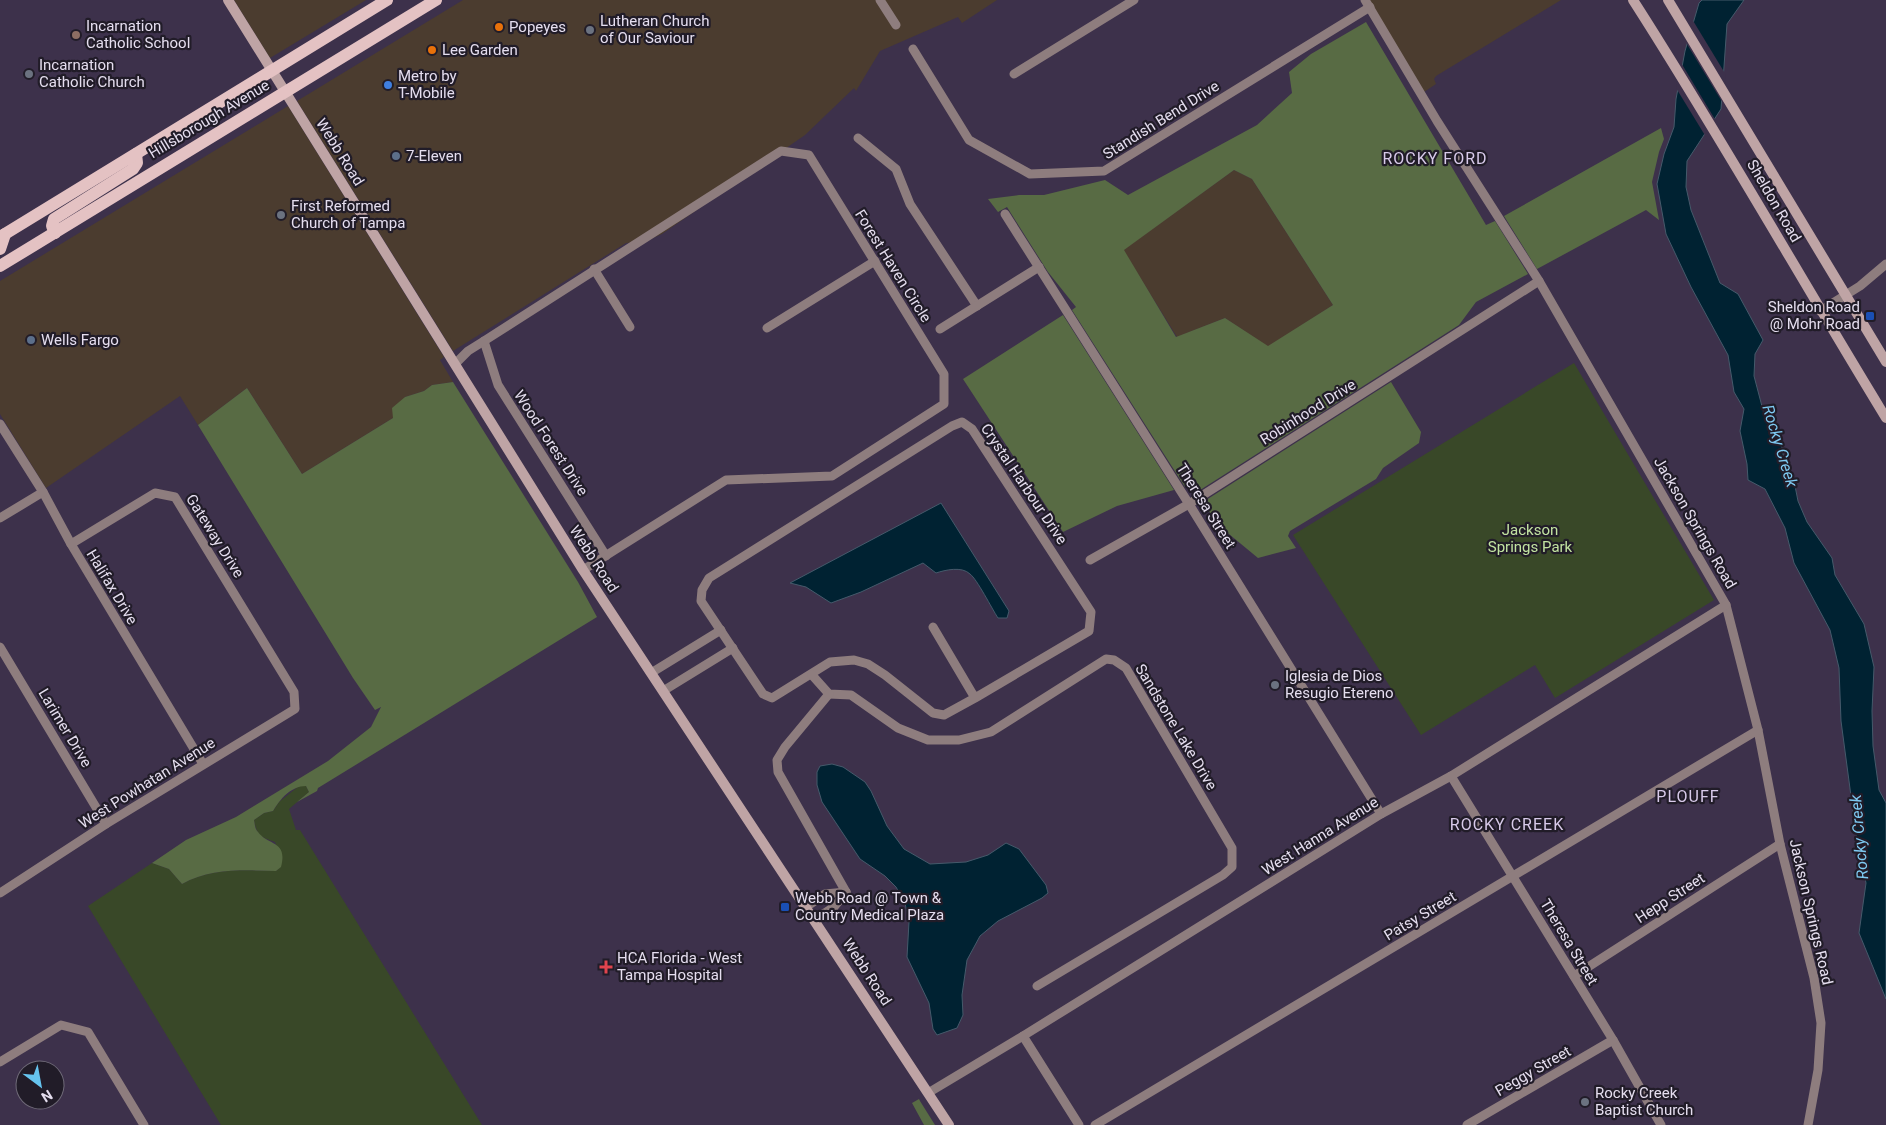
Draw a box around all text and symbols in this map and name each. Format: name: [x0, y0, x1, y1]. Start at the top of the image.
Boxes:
place label: Lutheran Church of Our Saviour: [600, 12, 709, 47]
place label: Incarnation Catholic School: [86, 17, 190, 52]
place label: Popeyes: [509, 18, 566, 36]
marker: Popeyes: [493, 21, 505, 33]
marker: Lutheran Church of Our Saviour: [584, 24, 596, 36]
marker: Incarnation Catholic School: [70, 29, 82, 41]
place label: Lee Garden: [442, 41, 518, 59]
marker: Lee Garden: [426, 44, 438, 56]
place label: Incarnation Catholic Church: [39, 56, 145, 91]
place label: Metro by T-Mobile: [398, 67, 457, 102]
marker: Incarnation Catholic Church: [23, 68, 35, 80]
street label: Hillsborough Avenue: [145, 76, 273, 162]
street label: Standish Bend Drive: [1100, 77, 1222, 163]
marker: Metro by T-Mobile: [382, 79, 394, 91]
street label: Webb Road: [312, 115, 368, 189]
place label: 7-Eleven: [406, 147, 462, 165]
district label: ROCKY FORD: [1382, 149, 1488, 168]
marker: 7-Eleven: [390, 150, 402, 162]
street label: Sheldon Road: [1743, 157, 1805, 245]
place label: First Reformed Church of Tampa: [291, 197, 405, 232]
street label: Forest Haven Circle: [851, 206, 935, 326]
marker: First Reformed Church of Tampa: [275, 209, 287, 221]
place label: Sheldon Road @ Mohr Road: [1768, 298, 1860, 333]
marker: Sheldon Road @ Mohr Road: [1864, 310, 1876, 322]
place label: Wells Fargo: [41, 331, 119, 349]
marker: Wells Fargo: [25, 334, 37, 346]
street label: Robinhood Drive: [1257, 375, 1359, 449]
street label: Wood Forest Drive: [510, 387, 592, 499]
water label: Rocky Creek: [1758, 402, 1802, 491]
street label: Crystal Harbour Drive: [977, 420, 1071, 548]
street label: Jackson Springs Road: [1650, 454, 1740, 592]
street label: Theresa Street: [1173, 460, 1239, 552]
street label: Gateway Drive: [182, 491, 248, 581]
park label: Jackson Springs Park: [1488, 521, 1573, 556]
street label: Webb Road: [566, 522, 622, 596]
street label: Halifax Drive: [83, 546, 141, 628]
street label: Sandstone Lake Drive: [1131, 661, 1221, 793]
place label: Iglesia de Dios Resugio Etereno: [1285, 667, 1394, 702]
marker: Iglesia de Dios Resugio Etereno: [1269, 679, 1281, 691]
street label: Larimer Drive: [34, 685, 96, 771]
street label: West Powhatan Avenue: [76, 734, 218, 832]
district label: PLOUFF: [1656, 787, 1720, 806]
street label: West Hanna Avenue: [1259, 793, 1382, 879]
water label: Rocky Creek: [1846, 793, 1872, 880]
district label: ROCKY CREEK: [1450, 815, 1564, 834]
street label: Jackson Springs Road: [1785, 837, 1837, 987]
street label: Hepp Street: [1632, 869, 1708, 927]
street label: Patsy Street: [1381, 887, 1459, 944]
place label: Webb Road @ Town & Country Medical Plaza: [795, 889, 944, 924]
street label: Theresa Street: [1536, 896, 1602, 988]
marker: Webb Road @ Town & Country Medical Plaza: [779, 901, 791, 913]
street label: Webb Road: [839, 935, 895, 1009]
place label: HCA Florida - West Tampa Hospital: [617, 949, 742, 984]
marker: HCA Florida - West Tampa Hospital: [599, 960, 613, 974]
street label: Peggy Street: [1492, 1042, 1574, 1100]
north arrow: [15, 1060, 65, 1110]
place label: Rocky Creek Baptist Church: [1595, 1084, 1693, 1119]
text: N: [38, 1087, 55, 1105]
marker: Rocky Creek Baptist Church: [1579, 1096, 1591, 1108]

